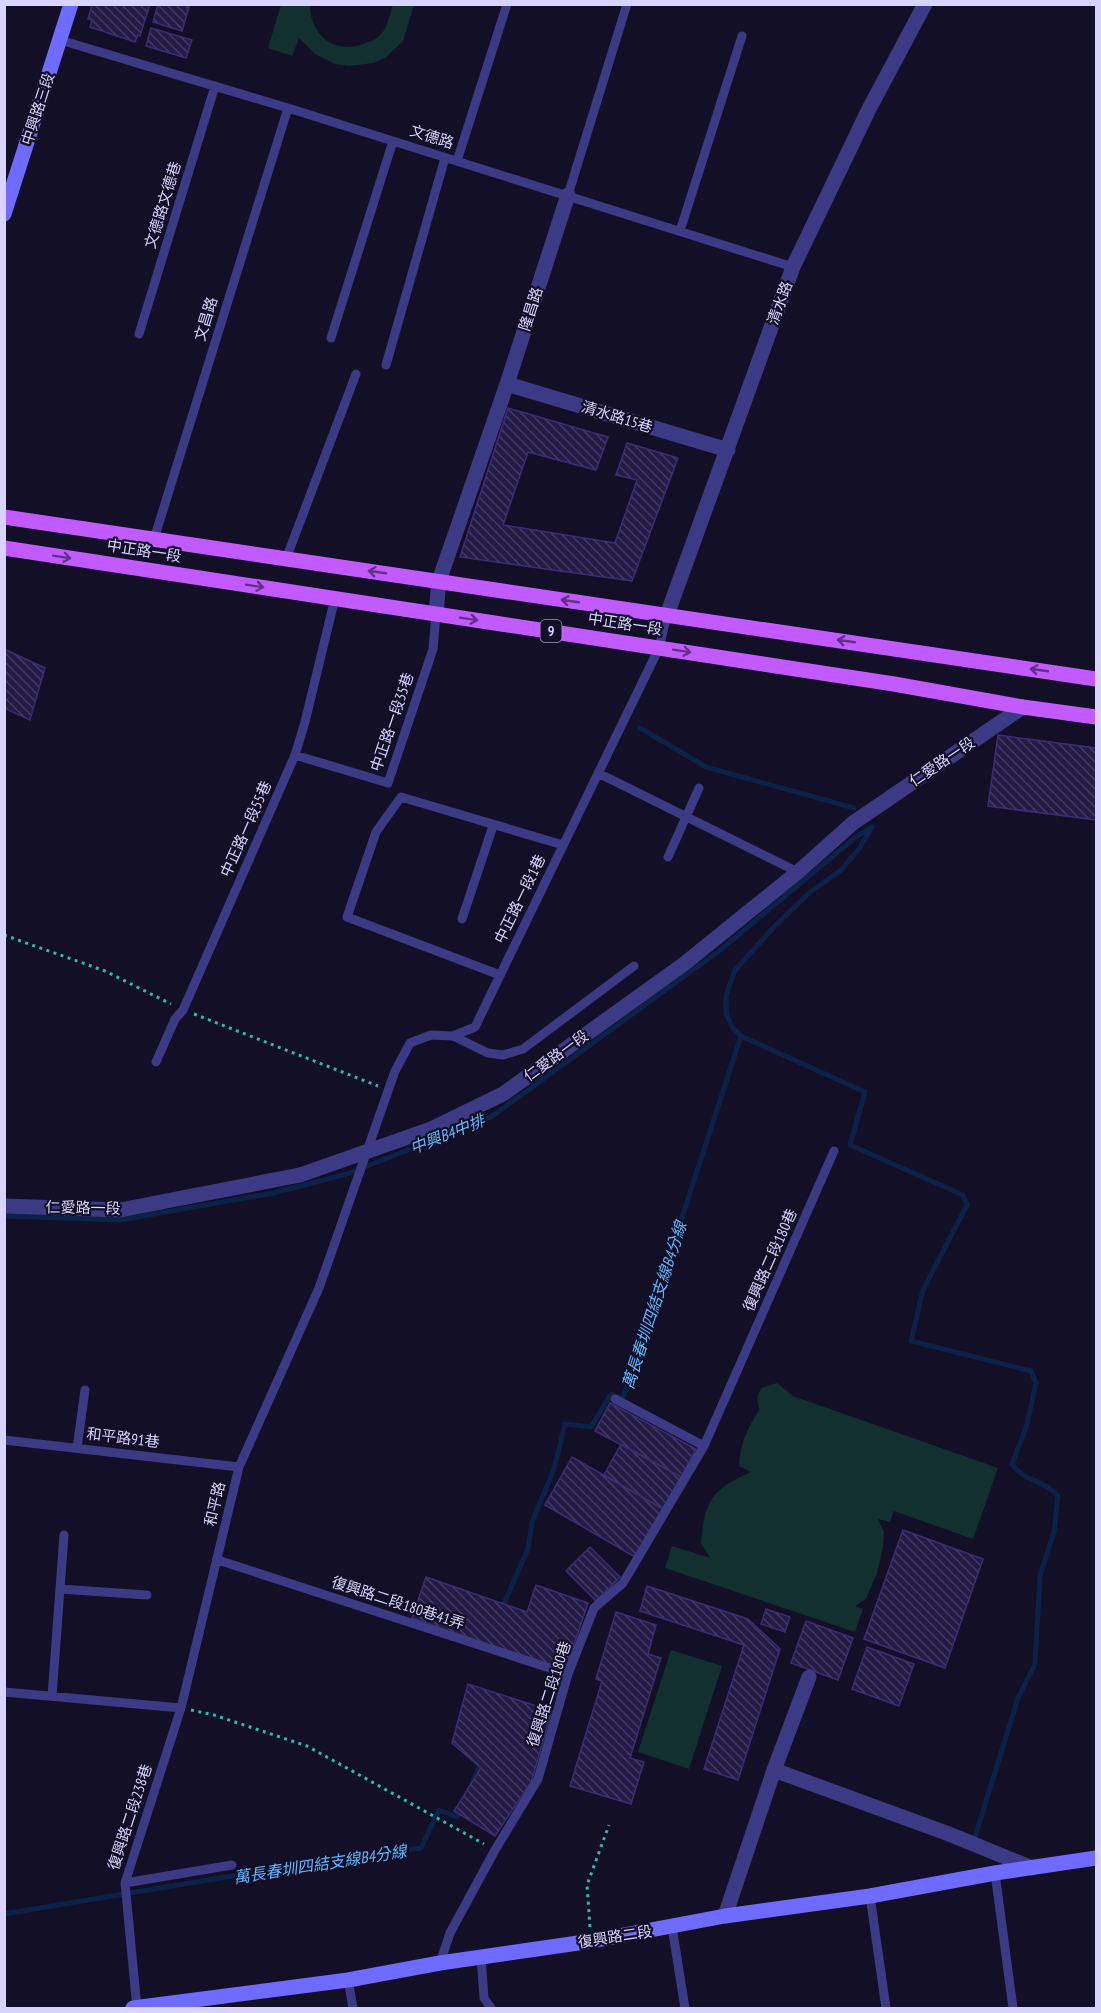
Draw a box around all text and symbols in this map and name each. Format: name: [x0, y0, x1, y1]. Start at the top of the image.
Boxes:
street label: 中興路三段: [17, 70, 58, 147]
street label: 文德路: [408, 121, 456, 153]
street label: 文德路文德巷: [140, 159, 185, 251]
street label: 清水路: [763, 278, 796, 327]
street label: 隆昌路: [515, 285, 547, 333]
street label: 文昌路: [190, 295, 221, 343]
street label: 清水路15巷: [579, 397, 655, 436]
street label: 中正路一段: [106, 535, 183, 566]
one-way arrow: [52, 551, 72, 562]
one-way arrow: [367, 566, 387, 577]
one-way arrow: [245, 581, 264, 592]
one-way arrow: [560, 595, 580, 606]
street label: 中正路一段: [587, 608, 664, 639]
one-way arrow: [458, 613, 478, 624]
road number: 9: [540, 620, 562, 642]
one-way arrow: [836, 636, 856, 647]
one-way arrow: [672, 646, 692, 657]
one-way arrow: [1029, 664, 1049, 675]
street label: 中正路一段35巷: [366, 670, 417, 774]
street label: 仁愛路一段: [905, 733, 978, 790]
street label: 中正路一段55巷: [216, 778, 275, 880]
street label: 中正路一段1巷: [490, 851, 549, 946]
street label: 仁愛路一段: [520, 1026, 592, 1085]
water label: 中興B4中排: [407, 1109, 489, 1158]
street label: 仁愛路一段: [45, 1197, 121, 1218]
street label: 復興路二段180巷: [738, 1206, 801, 1314]
water label: 萬長春圳四結支線B4分線: [617, 1217, 691, 1391]
street label: 和平路91巷: [85, 1424, 161, 1451]
street label: 和平路: [200, 1480, 229, 1528]
street label: 復興路二段180巷41弄: [329, 1572, 467, 1633]
street label: 復興路二段180巷: [522, 1638, 575, 1749]
street label: 復興路二段238巷: [103, 1761, 156, 1872]
water label: 萬長春圳四結支線B4分線: [232, 1840, 410, 1888]
street label: 復興路二段: [576, 1921, 653, 1952]

